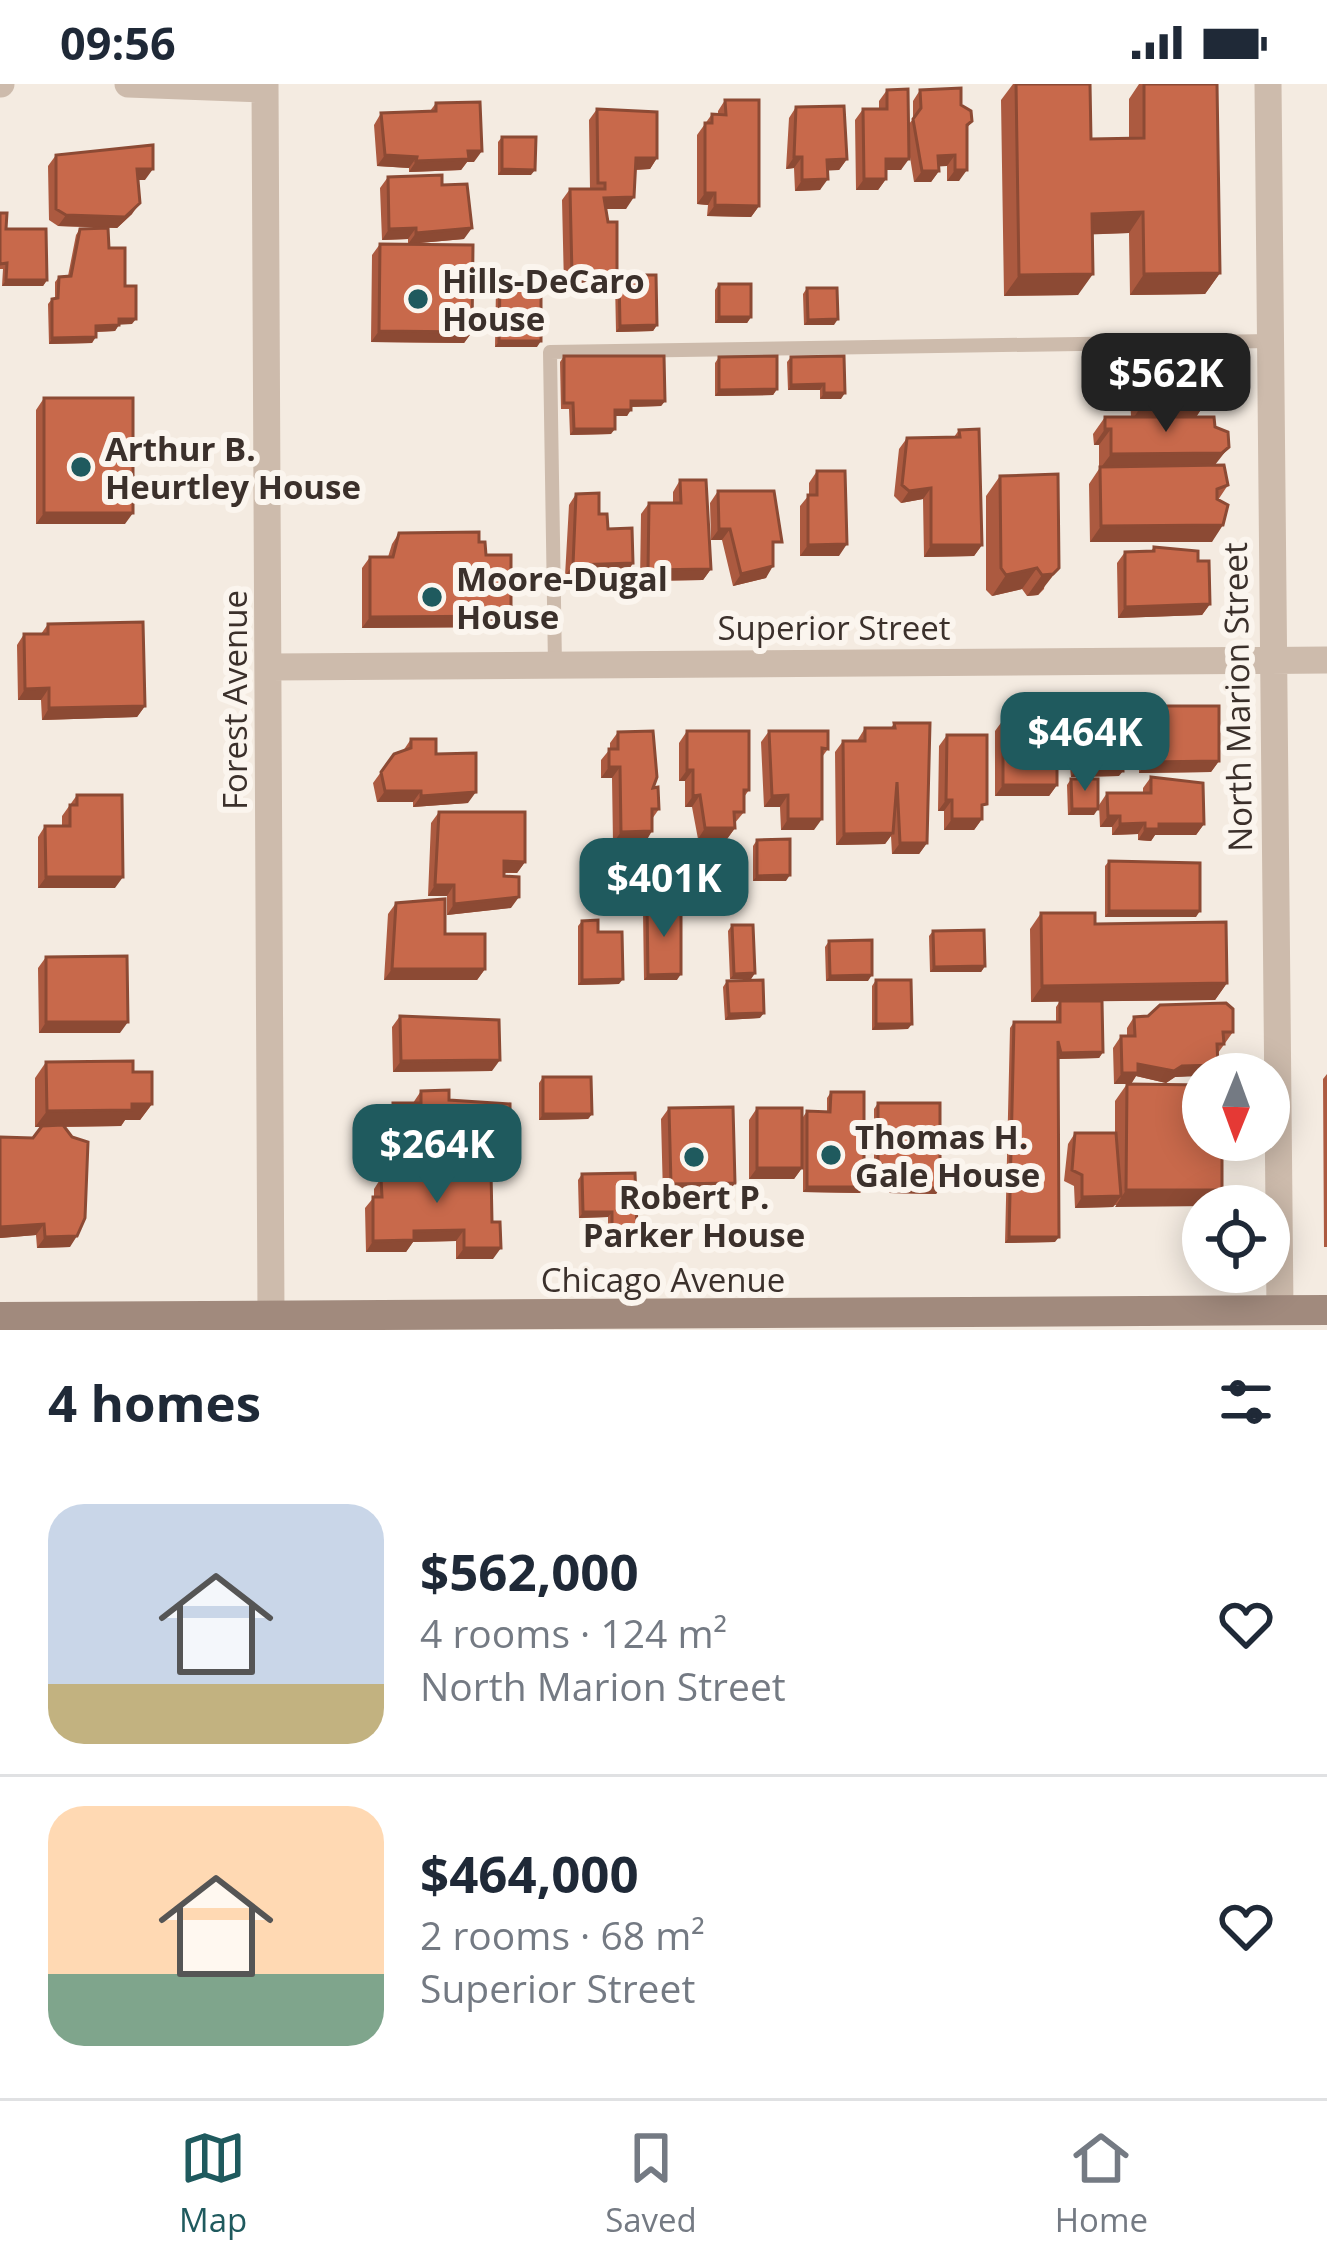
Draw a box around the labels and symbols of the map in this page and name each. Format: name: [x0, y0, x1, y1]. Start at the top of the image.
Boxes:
place label: Hills-DeCaro House: [442, 258, 645, 341]
marker: Hills-DeCaro House: [405, 286, 431, 312]
pin: $562K: [1082, 333, 1250, 435]
place label: Arthur B. Heurtley House: [105, 426, 361, 509]
marker: Arthur B. Heurtley House: [68, 454, 94, 480]
street label: North Marion Street: [1212, 542, 1262, 852]
place label: Moore-Dugal House: [456, 556, 668, 639]
marker: Moore-Dugal House: [419, 584, 445, 610]
street label: Forest Avenue: [212, 590, 257, 810]
street label: Superior Street: [718, 605, 950, 650]
pin: $464K: [1001, 692, 1169, 794]
pin: $401K: [580, 838, 748, 940]
north arrow: [1182, 1053, 1290, 1161]
pin: $264K: [353, 1104, 521, 1206]
place label: Thomas H. Gale House: [855, 1114, 1040, 1197]
marker: Thomas H. Gale House: [818, 1142, 844, 1168]
marker: Robert P. Parker House: [681, 1144, 707, 1170]
place label: Robert P. Parker House: [583, 1174, 805, 1257]
street label: Chicago Avenue: [541, 1257, 785, 1302]

